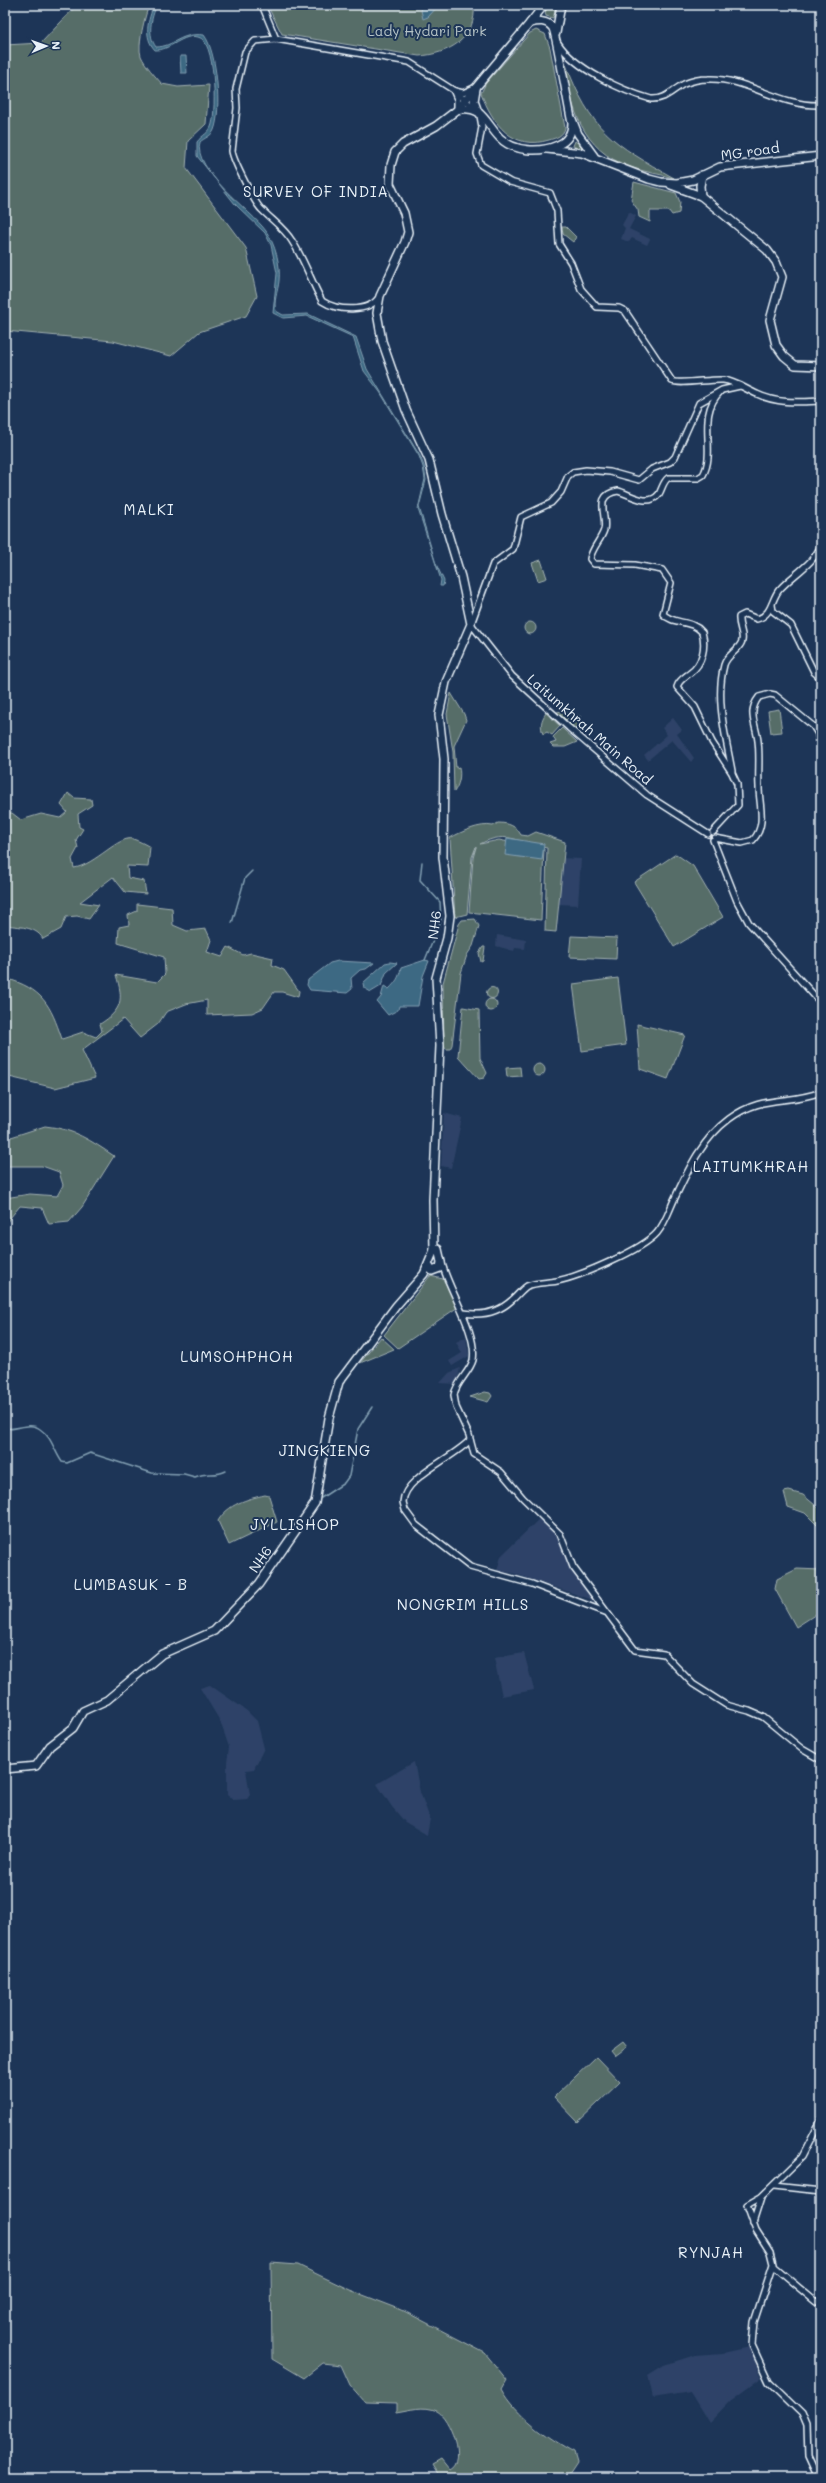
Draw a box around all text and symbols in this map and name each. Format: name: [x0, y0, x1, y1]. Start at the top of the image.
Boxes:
park label: Lady Hydari Park: [367, 21, 487, 40]
north arrow: [26, 26, 66, 66]
text: N: [49, 41, 64, 50]
street label: MG road: [719, 137, 781, 165]
district label: SURVEY OF INDIA: [243, 181, 389, 201]
district label: MALKI: [124, 499, 174, 519]
street label: Laitumkhrah Main Road: [523, 669, 657, 789]
street label: NH6: [423, 910, 445, 940]
district label: LAITUMKHRAH: [693, 1156, 809, 1176]
district label: LUMSOHPHOH: [180, 1346, 294, 1366]
district label: JINGKIENG: [279, 1440, 371, 1460]
district label: JYLLISHOP: [250, 1514, 340, 1534]
street label: NH6: [244, 1542, 276, 1576]
district label: LUMBASUK - B: [74, 1574, 188, 1594]
district label: NONGRIM HILLS: [397, 1594, 529, 1614]
district label: RYNJAH: [678, 2242, 744, 2262]

